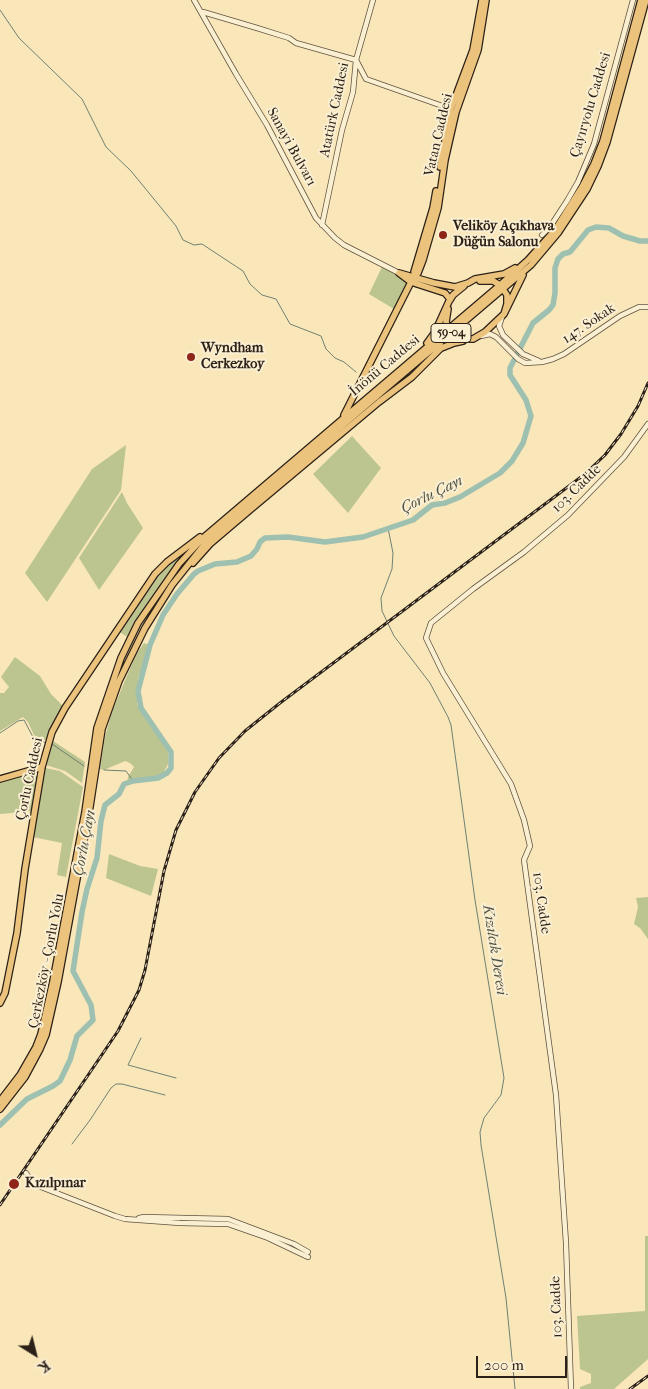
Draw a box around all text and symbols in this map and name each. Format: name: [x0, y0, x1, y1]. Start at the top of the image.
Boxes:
street label: Çayıryolu Caddesi: [567, 50, 615, 160]
street label: Atatürk Caddesi: [317, 61, 353, 159]
street label: Vatan Caddesi: [421, 92, 457, 178]
street label: Sanayi Bulvarı: [263, 105, 319, 189]
place label: Veliköy Açıkhava Düğün Salonu: [453, 219, 554, 252]
marker: Veliköy Açıkhava Düğün Salonu: [437, 229, 449, 241]
street label: 147. Sokak: [559, 300, 619, 348]
road number: 59-04: [431, 323, 471, 342]
street label: İnönü Caddesi: [346, 332, 424, 400]
place label: Wyndham Cerkezkoy: [201, 341, 264, 374]
marker: Wyndham Cerkezkoy: [185, 351, 197, 363]
street label: 103. Cadde: [549, 461, 605, 517]
water label: Çorlu Çayı: [398, 472, 466, 518]
street label: Çorlu Caddesi: [13, 736, 47, 822]
water label: Çorlu Çayı: [70, 809, 100, 877]
street label: 103. Cadde: [528, 871, 554, 935]
street label: Çerkezköy - Çorlu Yolu: [26, 892, 68, 1030]
water label: Kızılcık Deresi: [478, 904, 510, 996]
place label: Kızılpınar: [25, 1176, 86, 1192]
marker: Kızılpınar: [7, 1177, 21, 1191]
street label: 103. Cadde: [548, 1276, 566, 1338]
north arrow: [10, 1329, 60, 1379]
scale bar: [478, 1346, 569, 1378]
text: 200 m: [484, 1356, 524, 1374]
text: K: [35, 1357, 53, 1376]

